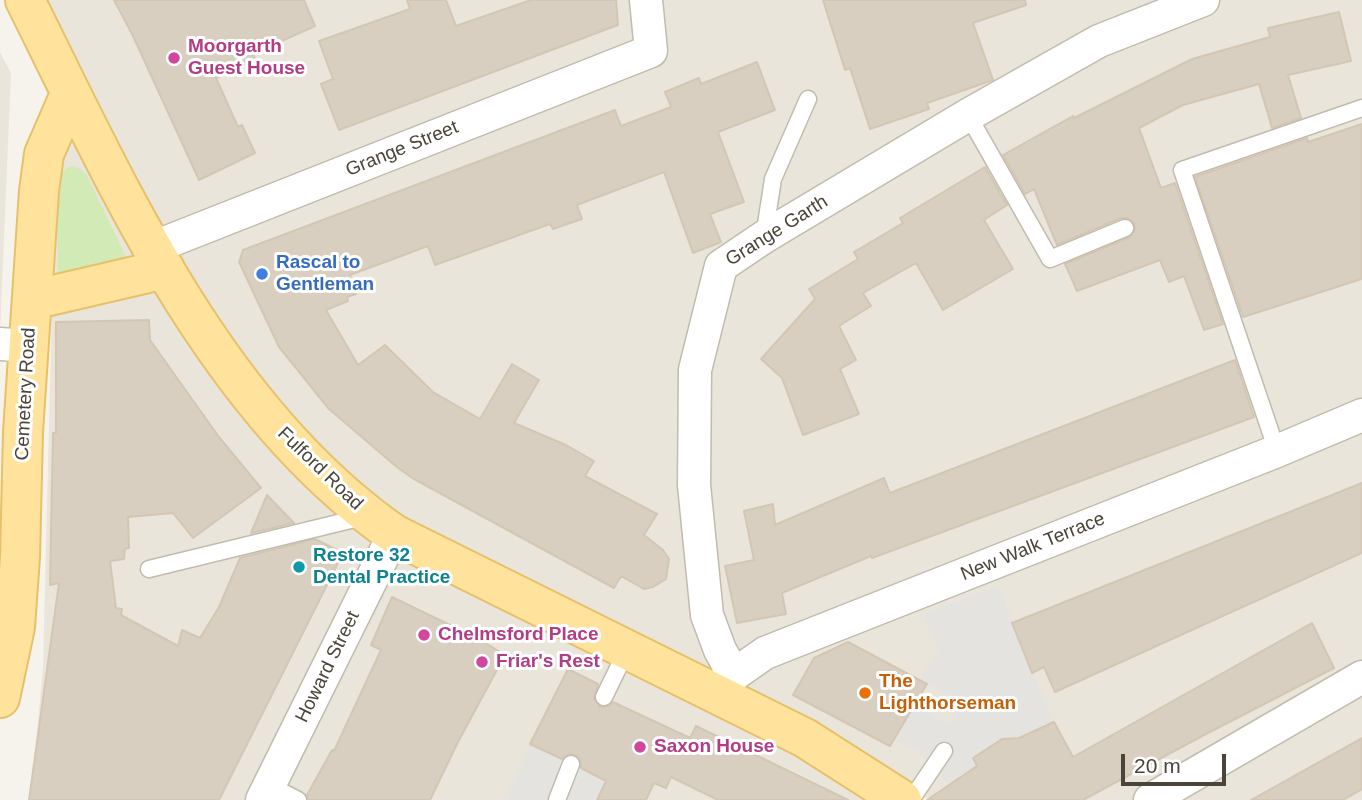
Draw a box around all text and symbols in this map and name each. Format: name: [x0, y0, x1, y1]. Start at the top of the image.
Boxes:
place label: Moorgarth Guest House: [188, 36, 305, 80]
marker: Moorgarth Guest House: [166, 50, 182, 66]
street label: Grange Street: [342, 116, 462, 182]
street label: Grange Garth: [722, 191, 832, 271]
place label: Rascal to Gentleman: [276, 252, 374, 296]
marker: Rascal to Gentleman: [254, 266, 270, 282]
street label: Cemetery Road: [11, 327, 41, 461]
street label: Fulford Road: [273, 423, 367, 515]
street label: New Walk Terrace: [958, 508, 1108, 586]
place label: Restore 32 Dental Practice: [313, 545, 450, 589]
marker: Restore 32 Dental Practice: [291, 559, 307, 575]
street label: Howard Street: [291, 607, 365, 727]
place label: Chelmsford Place: [438, 624, 598, 646]
marker: Chelmsford Place: [416, 627, 432, 643]
place label: Friar's Rest: [496, 651, 600, 673]
marker: Friar's Rest: [474, 654, 490, 670]
place label: The Lighthorseman: [879, 671, 1016, 715]
marker: The Lighthorseman: [857, 685, 873, 701]
place label: Saxon House: [654, 736, 774, 758]
marker: Saxon House: [632, 739, 648, 755]
scale bar: [1124, 740, 1229, 784]
text: 20 m: [1134, 754, 1181, 777]

